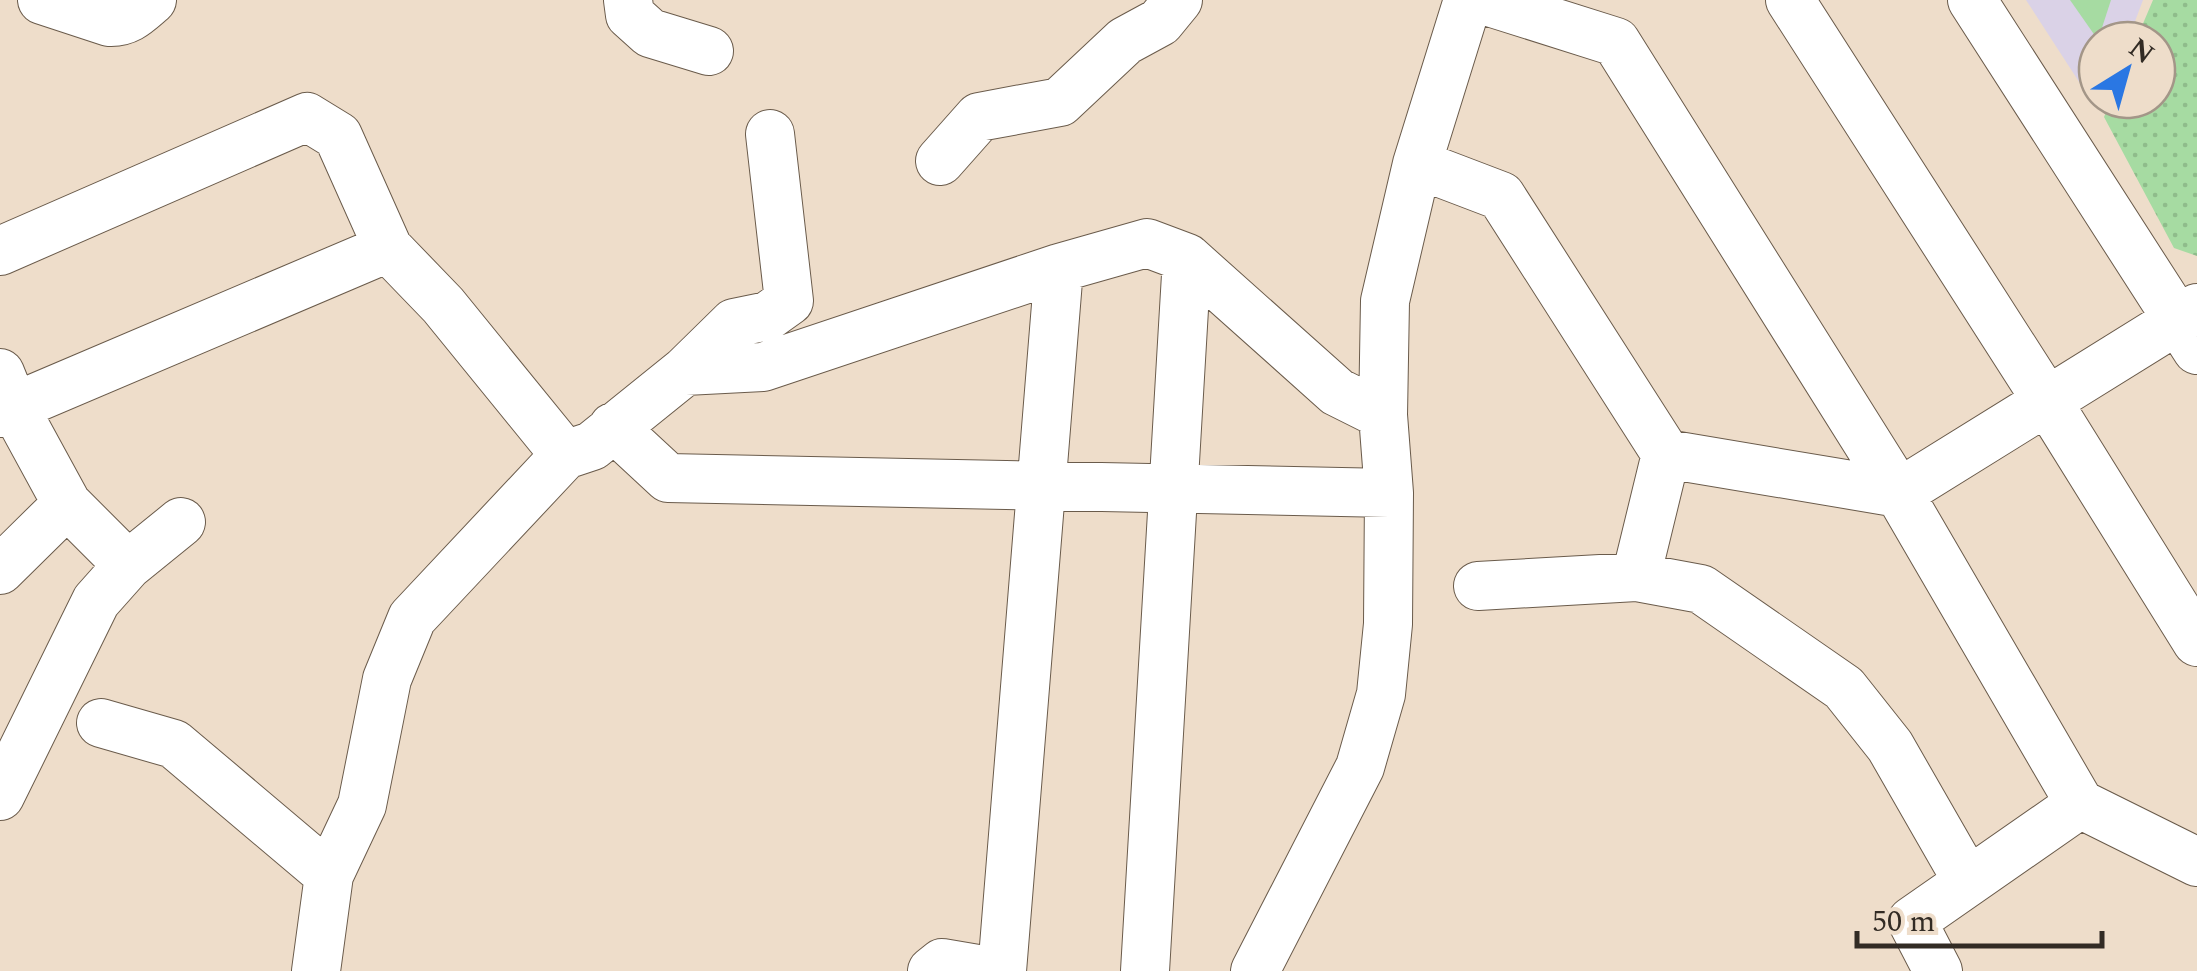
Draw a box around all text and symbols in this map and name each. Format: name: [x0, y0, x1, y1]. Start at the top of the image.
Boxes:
north arrow: [2077, 20, 2177, 120]
text: N: [2119, 27, 2163, 75]
scale bar: [1857, 886, 2102, 948]
text: 50 m: [1872, 899, 1935, 945]

